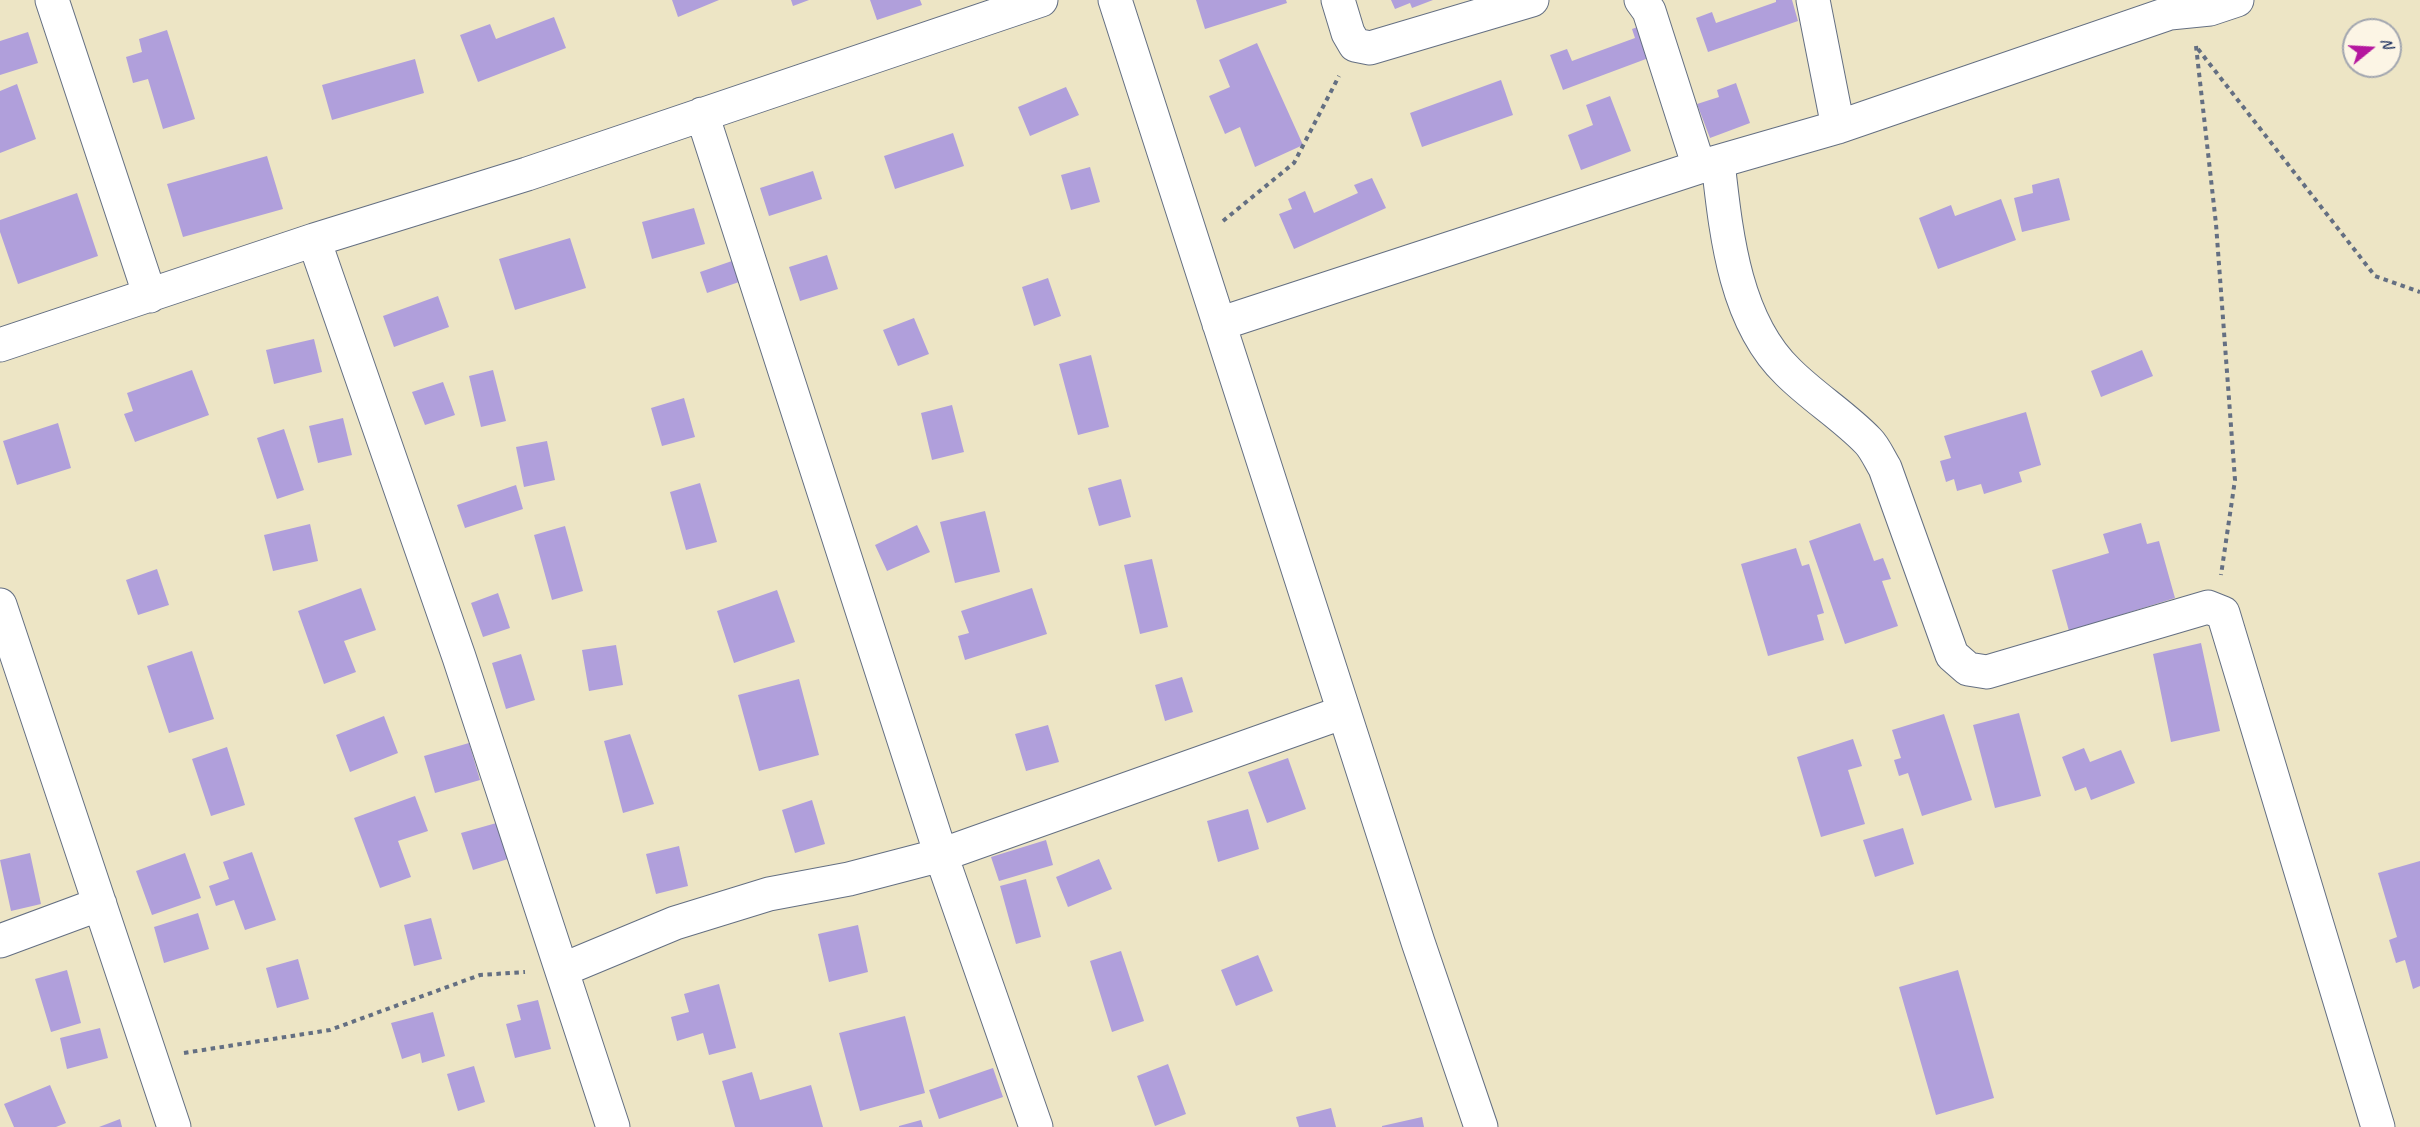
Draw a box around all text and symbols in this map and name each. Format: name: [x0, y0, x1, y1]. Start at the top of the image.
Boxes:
north arrow: [2342, 18, 2402, 78]
text: N: [2376, 35, 2398, 51]

